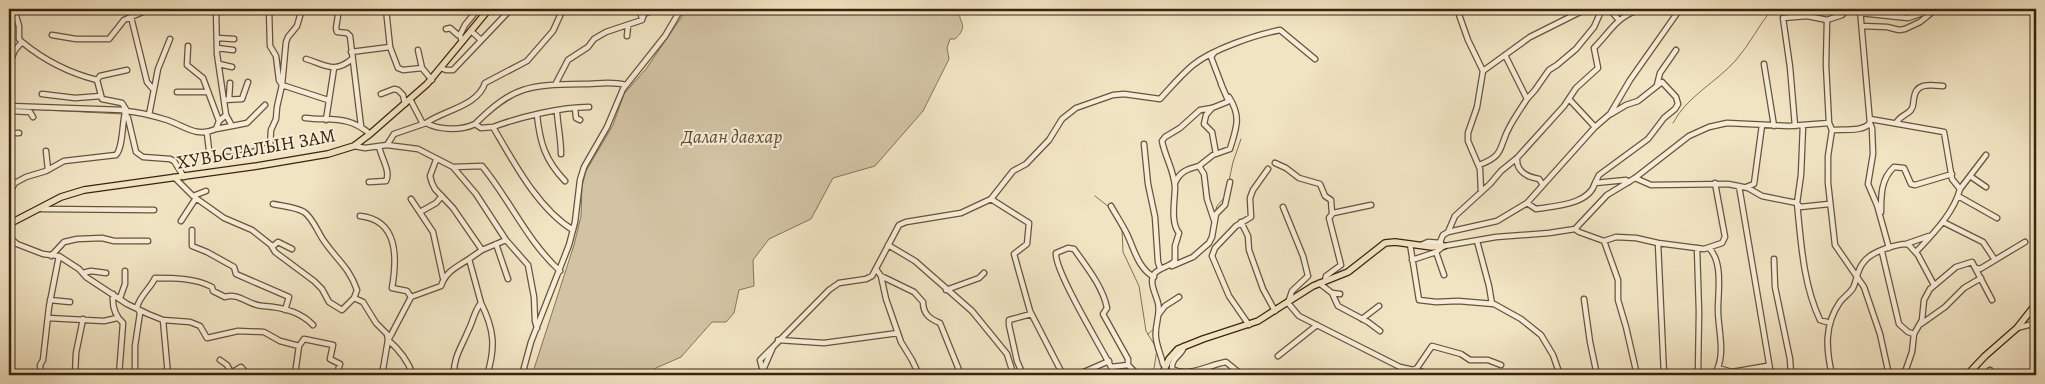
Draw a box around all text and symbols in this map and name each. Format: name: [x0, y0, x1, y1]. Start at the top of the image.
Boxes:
street label: ХУВЬСГАЛЫН ЗАМ: [175, 122, 338, 176]
park label: Далан давхар: [680, 124, 782, 150]

